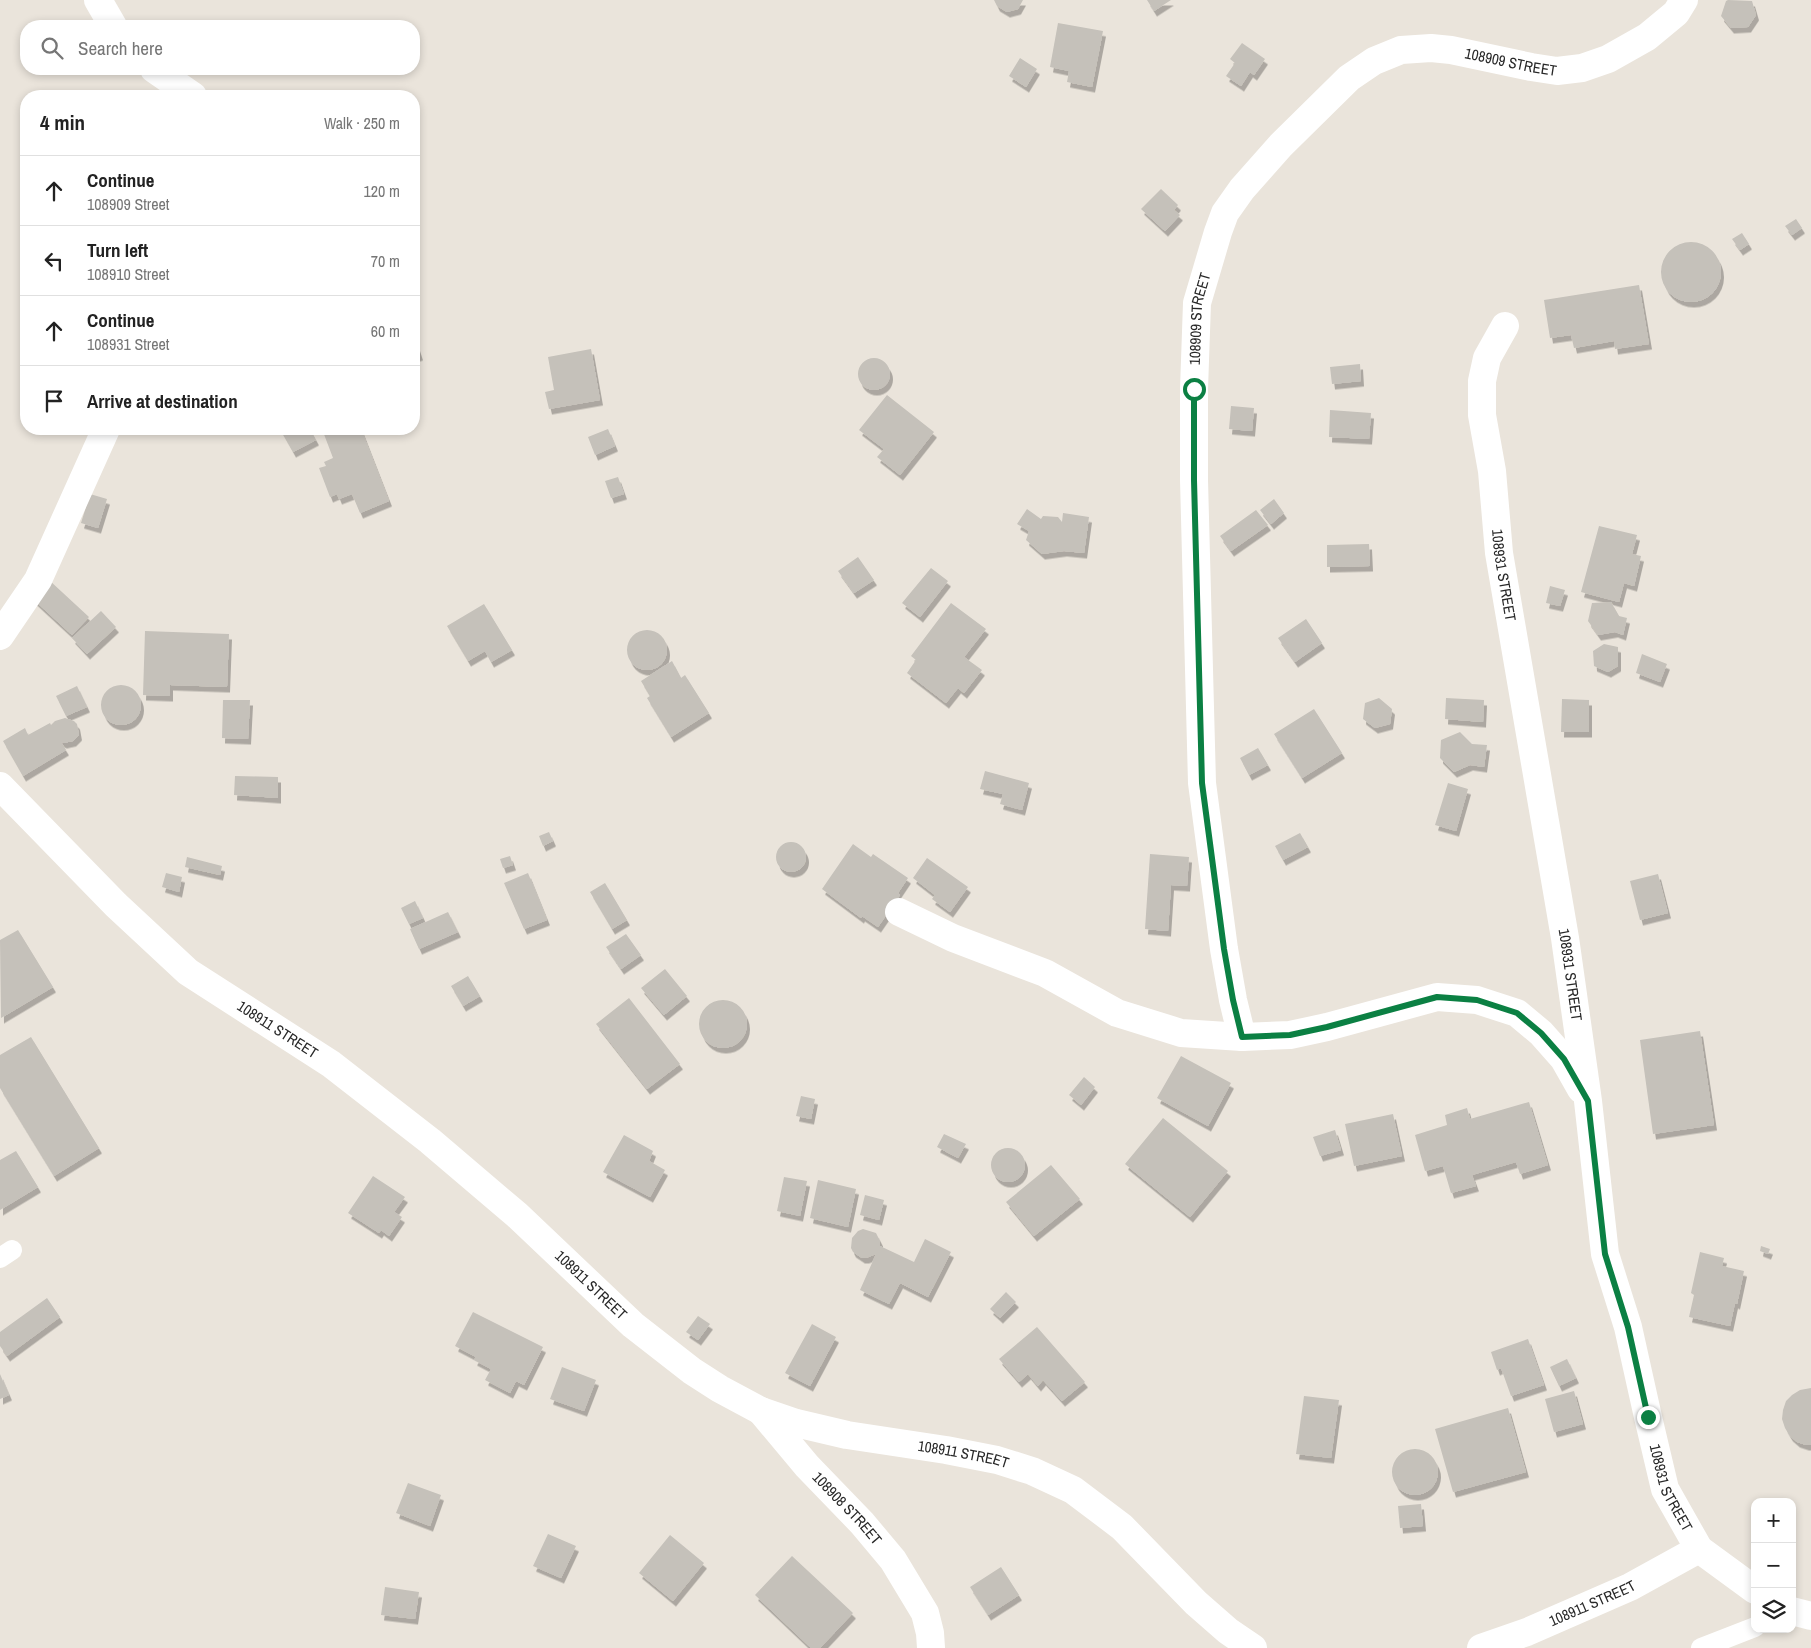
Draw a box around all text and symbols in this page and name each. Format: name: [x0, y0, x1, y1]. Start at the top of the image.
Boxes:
search box: [20, 20, 420, 75]
icon: search: [38, 34, 66, 62]
text: Search here: [78, 35, 163, 61]
street label: 108909 STREET: [1463, 42, 1559, 81]
text: 4 min: [40, 108, 85, 137]
text: Walk · 250 m: [324, 112, 400, 134]
text: Continue: [87, 167, 155, 193]
icon: ahead: [40, 177, 68, 205]
text: 120 m: [364, 180, 400, 202]
text: 108909 Street: [87, 193, 169, 215]
text: Turn left: [87, 237, 148, 263]
icon: left: [40, 247, 68, 275]
text: 70 m: [371, 250, 400, 272]
text: 108910 Street: [87, 263, 169, 285]
street label: 108909 STREET: [1184, 270, 1216, 365]
text: Continue: [87, 307, 155, 333]
icon: ahead: [40, 317, 68, 345]
text: 60 m: [371, 320, 400, 342]
text: 108931 Street: [87, 333, 169, 355]
route start: [1183, 378, 1206, 401]
icon: arrive: [40, 387, 68, 415]
text: Arrive at destination: [87, 388, 238, 414]
street label: 108931 STREET: [1487, 528, 1522, 623]
street label: 108931 STREET: [1554, 927, 1588, 1023]
street label: 108911 STREET: [233, 995, 323, 1063]
street label: 108911 STREET: [551, 1245, 632, 1324]
route end: [1637, 1406, 1660, 1429]
street label: 108911 STREET: [917, 1435, 1012, 1473]
street label: 108931 STREET: [1645, 1442, 1698, 1535]
street label: 108908 STREET: [808, 1467, 887, 1549]
map controls: [1751, 1498, 1796, 1633]
button: +: [1751, 1498, 1796, 1543]
button: −: [1751, 1543, 1796, 1588]
street label: 108911 STREET: [1546, 1575, 1640, 1631]
button: layers: [1751, 1588, 1796, 1633]

